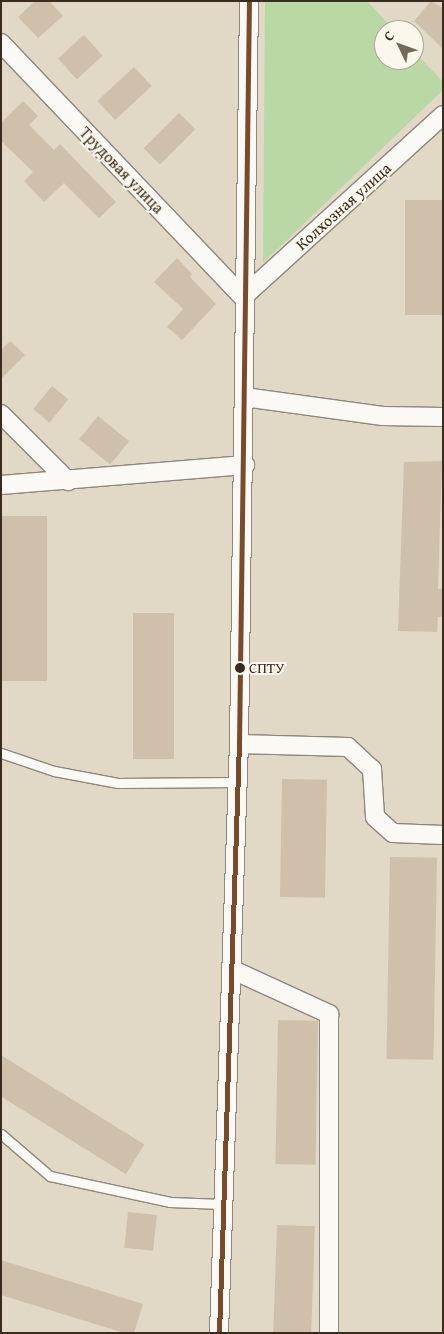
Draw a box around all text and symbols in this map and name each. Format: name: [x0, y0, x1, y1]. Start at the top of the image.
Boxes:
north arrow: [374, 20, 424, 70]
text: С: [379, 26, 399, 45]
street label: Трудовая улица: [76, 123, 168, 217]
street label: Колхозная улица: [291, 158, 395, 254]
place label: СПТУ: [249, 659, 284, 677]
marker: СПТУ: [235, 663, 245, 673]

